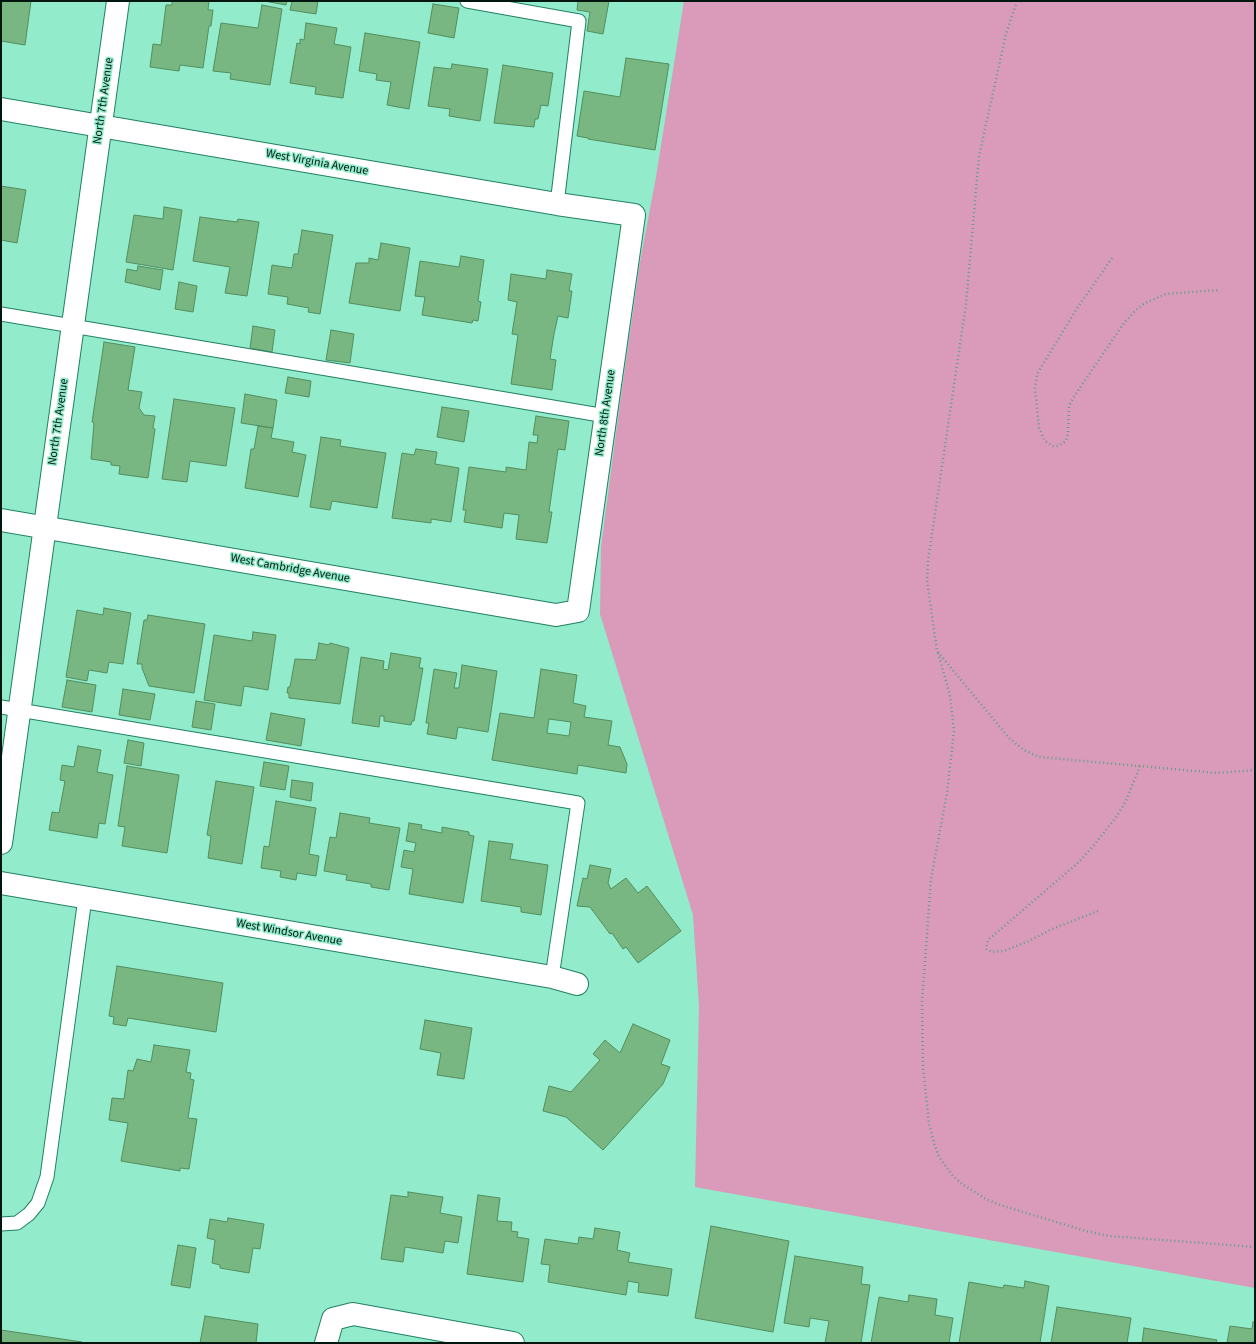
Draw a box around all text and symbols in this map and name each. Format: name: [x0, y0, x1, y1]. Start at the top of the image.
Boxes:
street label: North 7th Avenue: [91, 57, 117, 145]
street label: West Virginia Avenue: [265, 147, 369, 179]
street label: North 8th Avenue: [593, 369, 619, 457]
street label: North 7th Avenue: [46, 378, 72, 466]
street label: West Cambridge Avenue: [229, 551, 351, 587]
street label: West Windsor Avenue: [235, 917, 343, 949]

